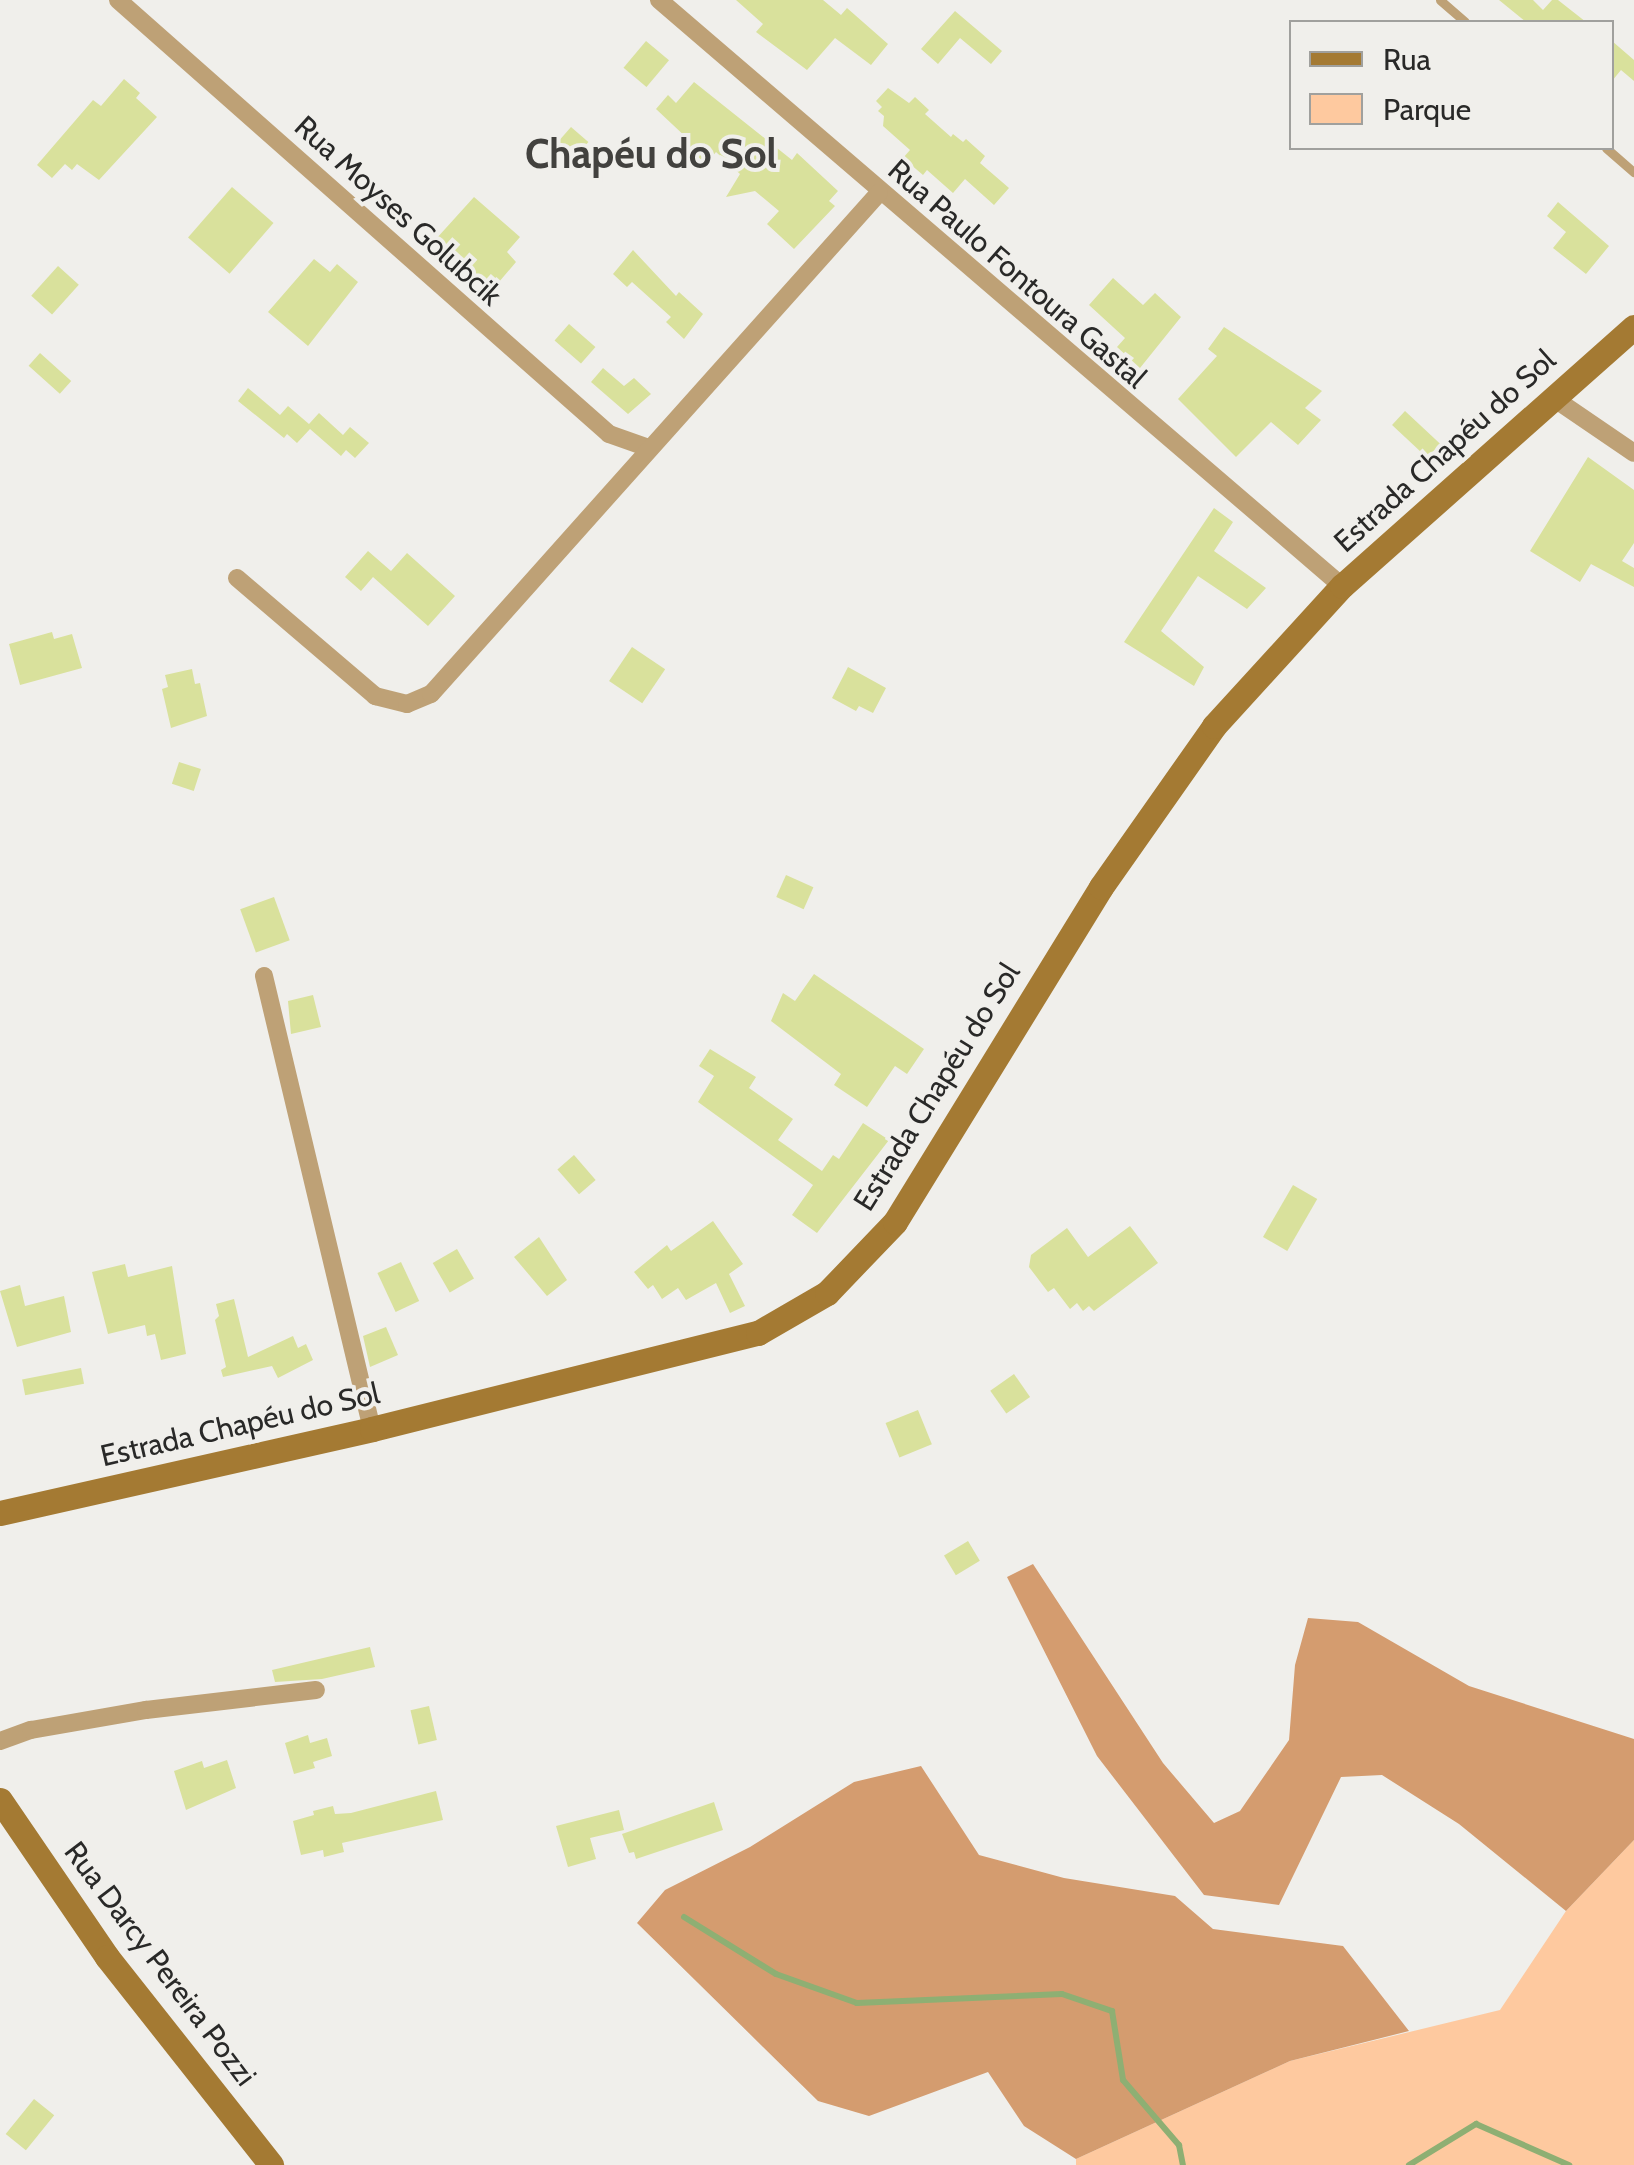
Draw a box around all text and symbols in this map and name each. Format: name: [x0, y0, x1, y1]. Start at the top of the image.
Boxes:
legend: [1289, 20, 1614, 150]
text: Rua: [1383, 41, 1431, 78]
text: Parque: [1383, 91, 1471, 128]
street label: Rua Moyses Golubcik: [287, 109, 509, 313]
district label: Chapéu do Sol: [525, 130, 777, 178]
street label: Rua Paulo Fontoura Gastal: [881, 152, 1153, 396]
street label: Estrada Chapéu do Sol: [1327, 342, 1563, 560]
street label: Estrada Chapéu do Sol: [846, 957, 1028, 1217]
street label: Estrada Chapéu do Sol: [97, 1375, 383, 1475]
street label: Rua Darcy Pereira Pozzi: [57, 1835, 263, 2093]

